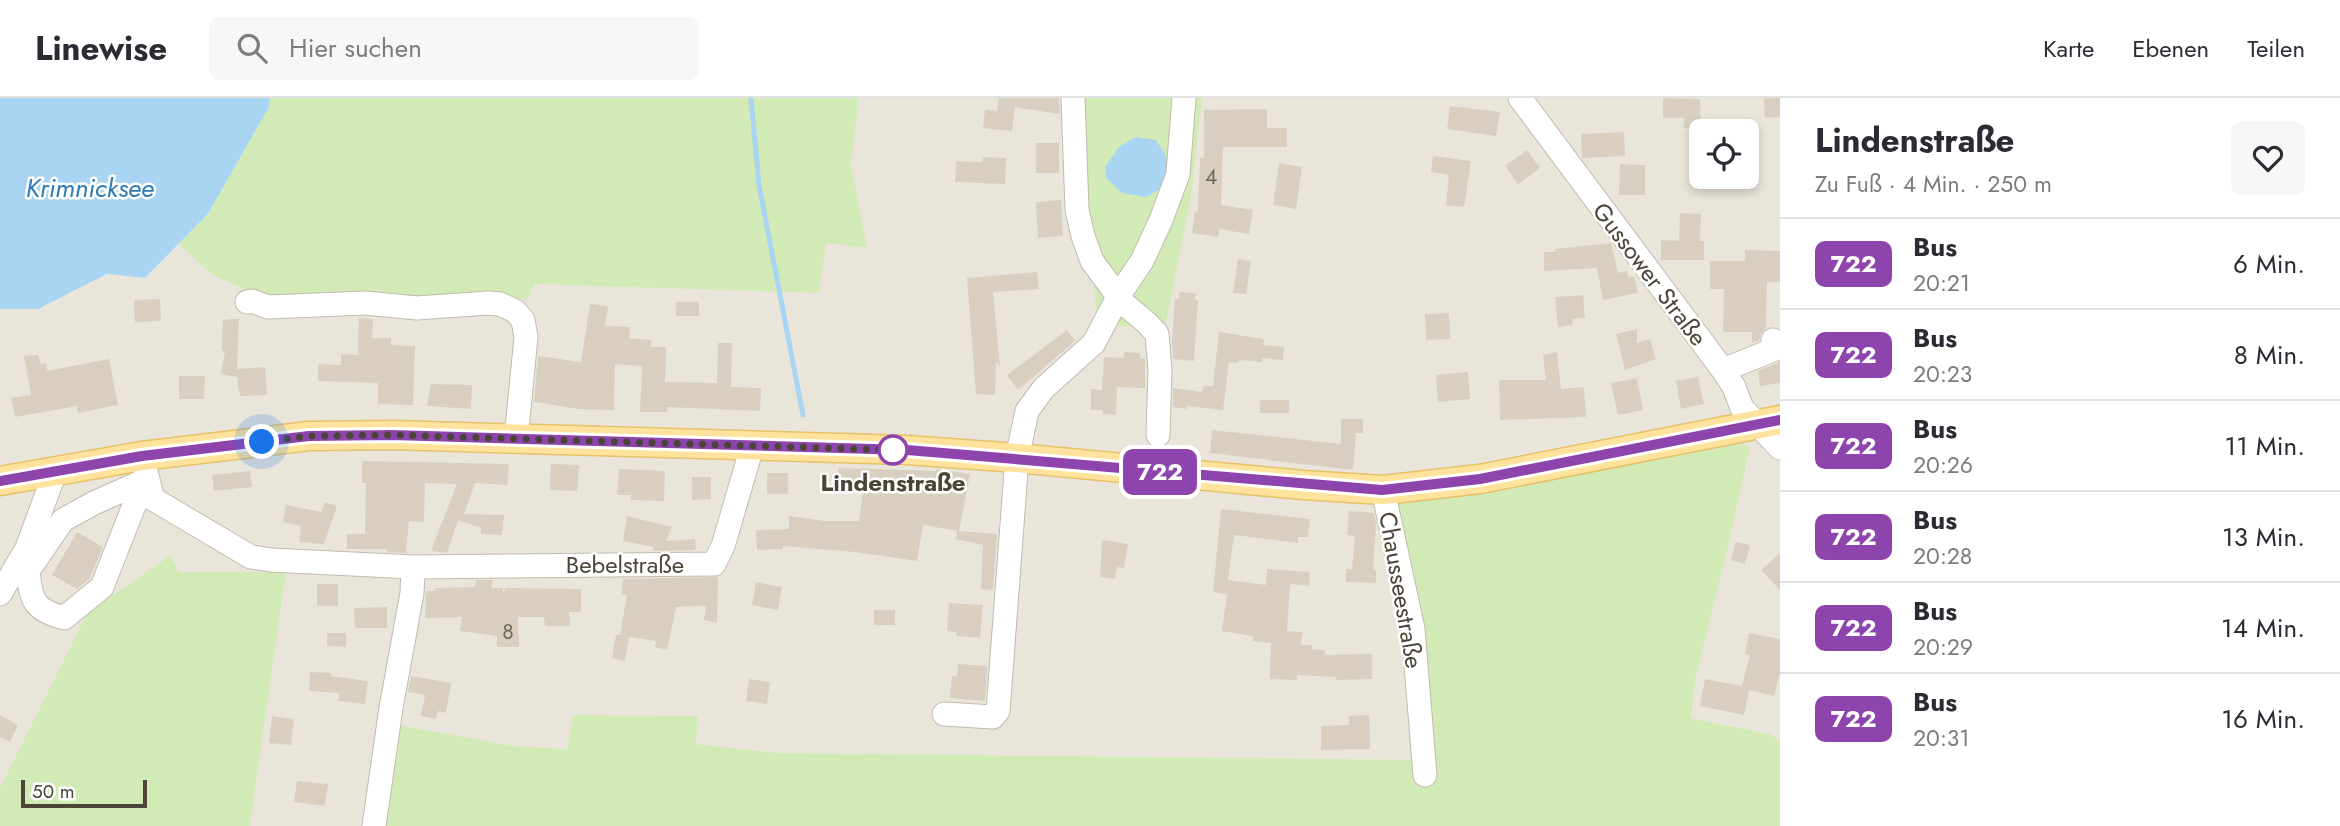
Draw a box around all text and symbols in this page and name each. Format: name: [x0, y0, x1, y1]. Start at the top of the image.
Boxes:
search box: [209, 17, 699, 80]
text: Linewise: [35, 25, 167, 72]
icon: search: [233, 29, 271, 67]
text: Hier suchen: [289, 29, 422, 67]
text: Karte: [2043, 31, 2094, 66]
text: Ebenen: [2132, 31, 2209, 66]
text: Teilen: [2247, 31, 2305, 66]
text: Lindenstraße: [1815, 117, 2014, 164]
map controls: [1689, 119, 1759, 189]
button: locate: [1689, 119, 1759, 189]
button: heart: [2231, 121, 2305, 195]
house number: 4: [1205, 162, 1217, 192]
text: Zu Fuß · 4 Min. · 250 m: [1815, 167, 2052, 201]
water label: Krimnicksee: [26, 169, 154, 207]
street label: Gussower Straße: [1584, 195, 1716, 353]
text: Bus: [1913, 228, 1957, 266]
text: 6 Min.: [2233, 245, 2305, 283]
text: 722: [1831, 246, 1876, 281]
text: 20:21: [1913, 266, 1970, 300]
text: Bus: [1913, 319, 1957, 357]
text: 8 Min.: [2234, 336, 2305, 374]
text: 722: [1831, 337, 1876, 372]
text: 20:23: [1913, 357, 1972, 391]
text: Bus: [1913, 410, 1957, 448]
your location: [244, 424, 279, 459]
text: 11 Min.: [2225, 427, 2305, 465]
text: 722: [1831, 428, 1876, 463]
marker: Lindenstraße: [878, 435, 908, 465]
text: 20:26: [1913, 448, 1973, 482]
line badge: 722: [1120, 449, 1200, 495]
text: 722: [1137, 454, 1183, 489]
place label: Lindenstraße: [820, 465, 966, 500]
text: Bus: [1913, 501, 1957, 539]
street label: Chausseestraße: [1370, 509, 1432, 671]
text: 13 Min.: [2222, 518, 2305, 556]
text: 722: [1831, 519, 1876, 554]
text: 20:28: [1913, 539, 1972, 573]
street label: Bebelstraße: [566, 547, 684, 582]
text: Bus: [1913, 592, 1957, 630]
text: 14 Min.: [2221, 609, 2305, 647]
text: 722: [1831, 610, 1876, 645]
house number: 8: [502, 617, 514, 647]
text: 20:29: [1913, 630, 1973, 664]
text: Bus: [1913, 683, 1957, 721]
text: 16 Min.: [2221, 700, 2305, 738]
text: 722: [1831, 701, 1876, 736]
text: 20:31: [1913, 721, 1970, 755]
scale bar: [21, 777, 147, 809]
text: 50 m: [32, 778, 75, 805]

